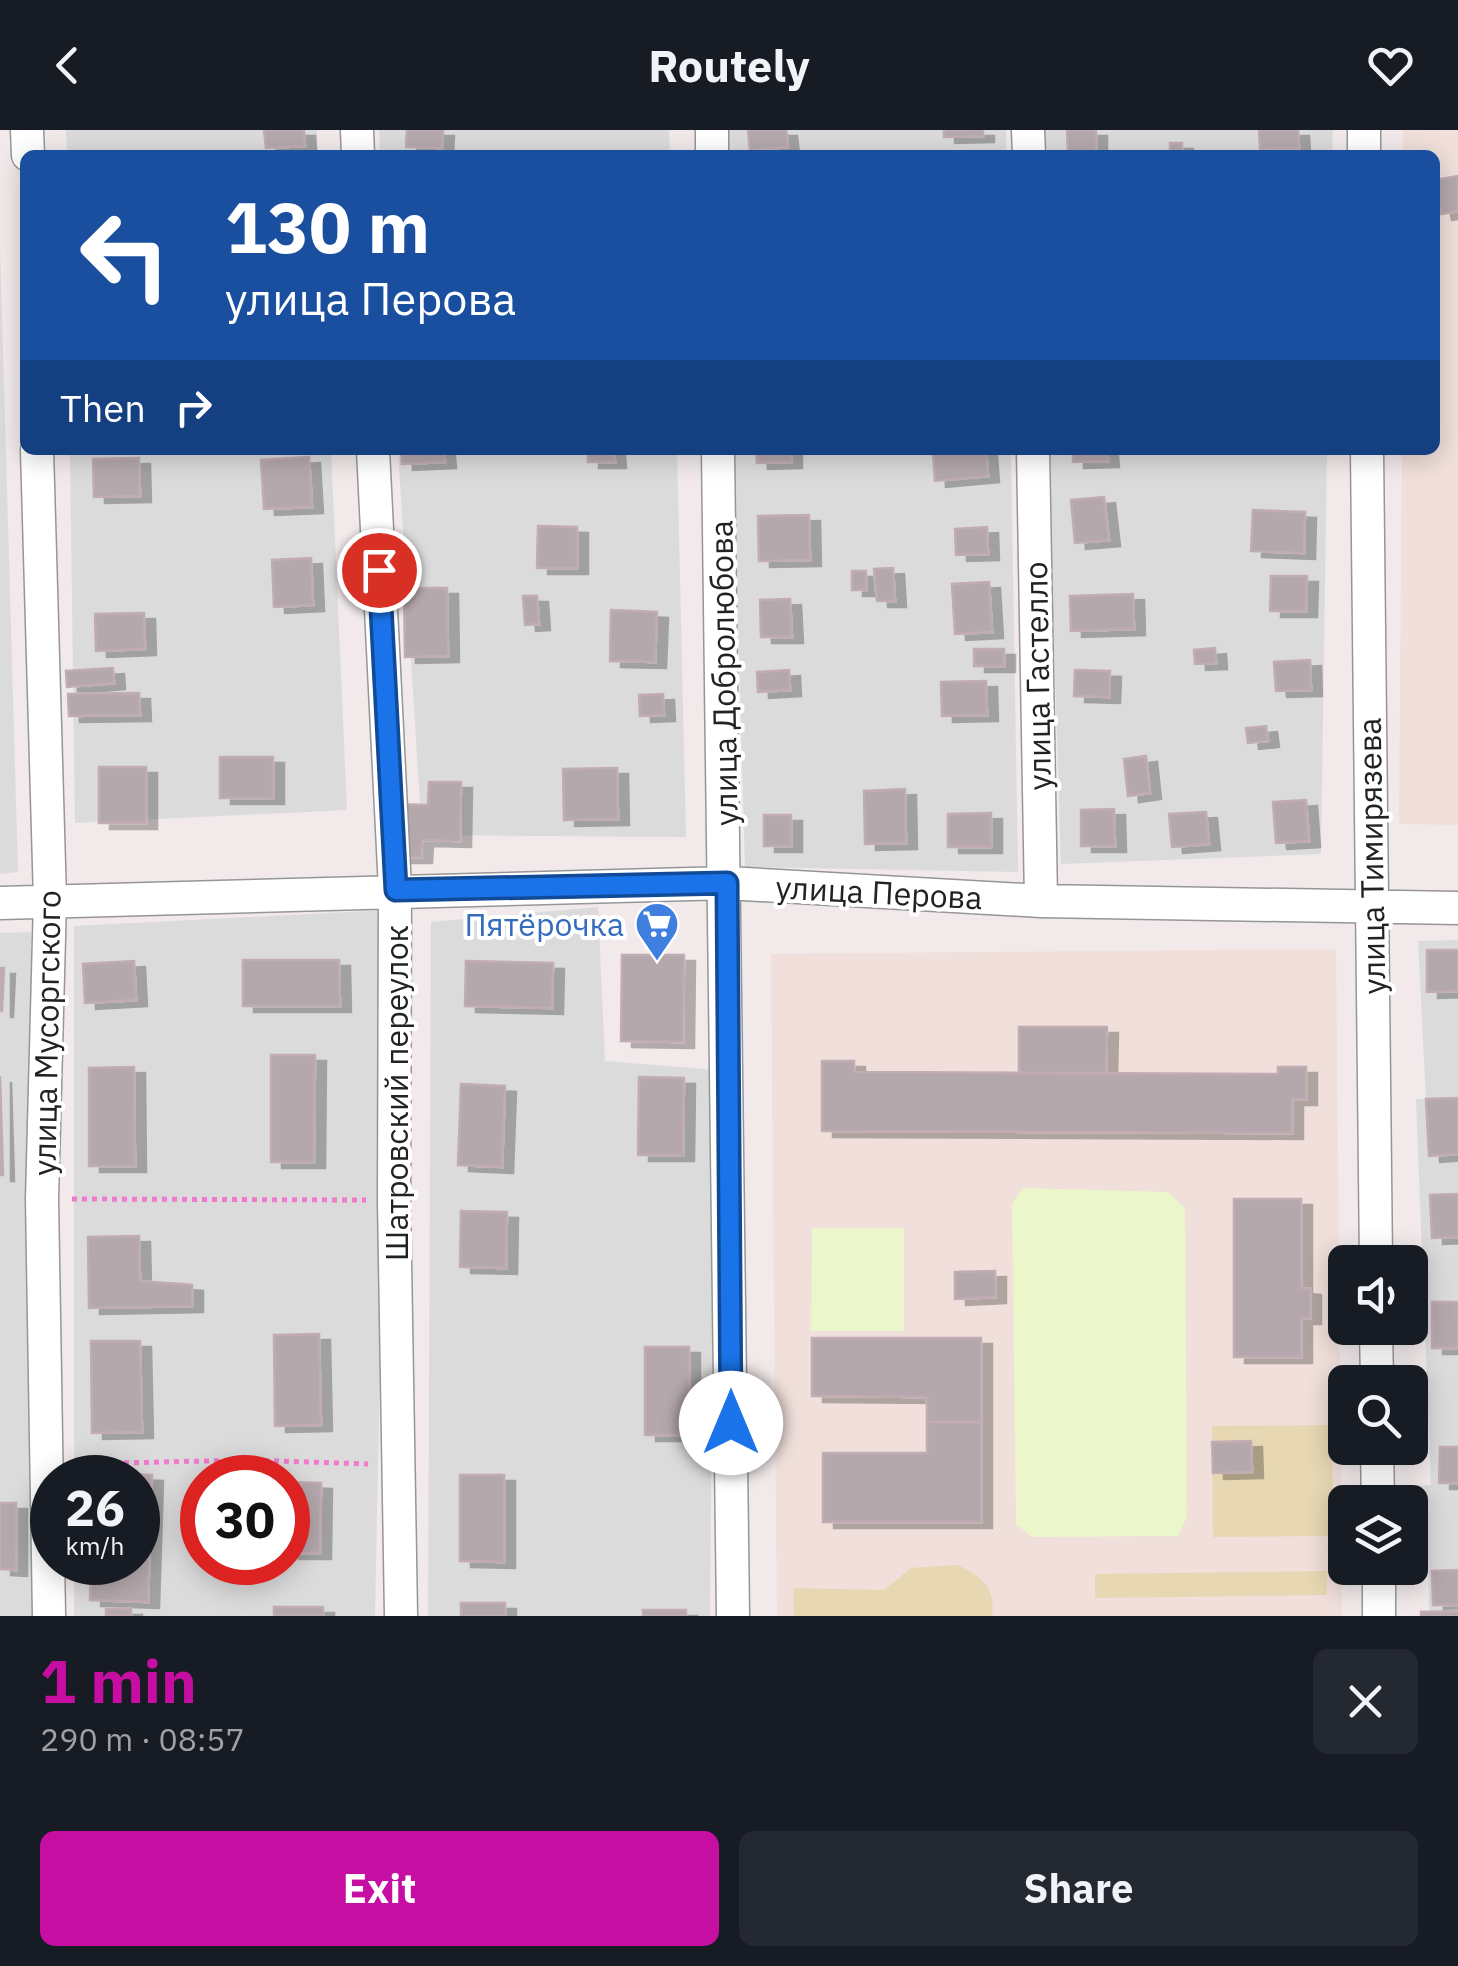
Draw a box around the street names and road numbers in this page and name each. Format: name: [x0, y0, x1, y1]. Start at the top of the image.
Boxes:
street label: улица Добролюбова: [699, 520, 747, 826]
street label: улица Гастелло: [1014, 561, 1060, 791]
street label: улица Тимирязева: [1348, 717, 1394, 995]
street label: улица Перова: [774, 866, 984, 918]
street label: улица Мусоргского: [23, 890, 69, 1176]
street label: Шатровский переулок: [375, 925, 417, 1261]

